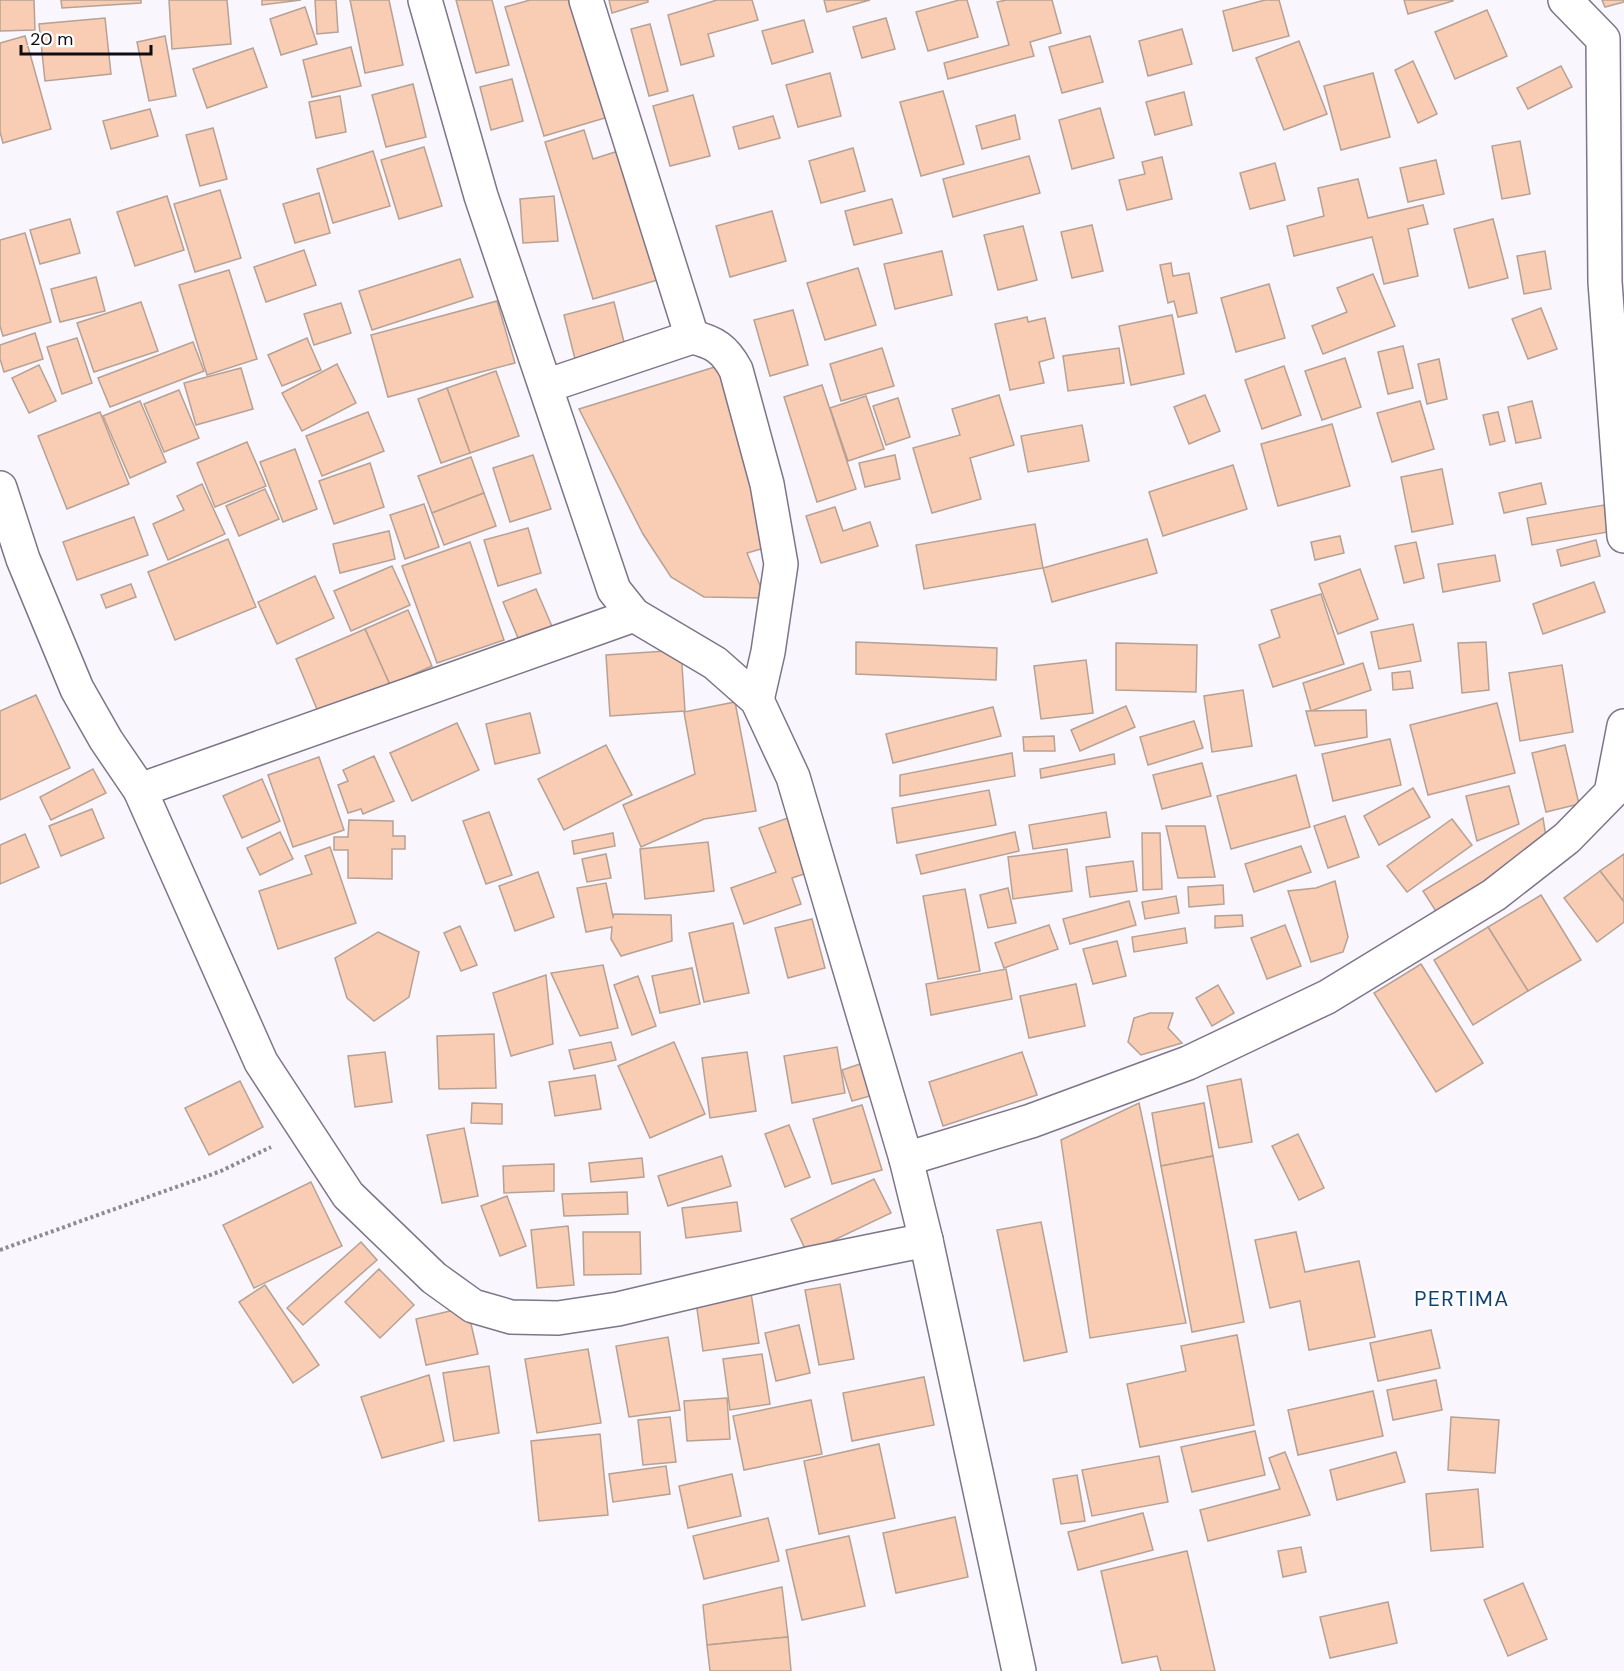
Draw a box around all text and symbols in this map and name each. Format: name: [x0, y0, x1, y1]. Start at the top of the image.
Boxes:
scale bar: [21, 18, 152, 56]
text: 20 m: [30, 27, 73, 51]
district label: PERTIMA: [1414, 1285, 1510, 1313]

